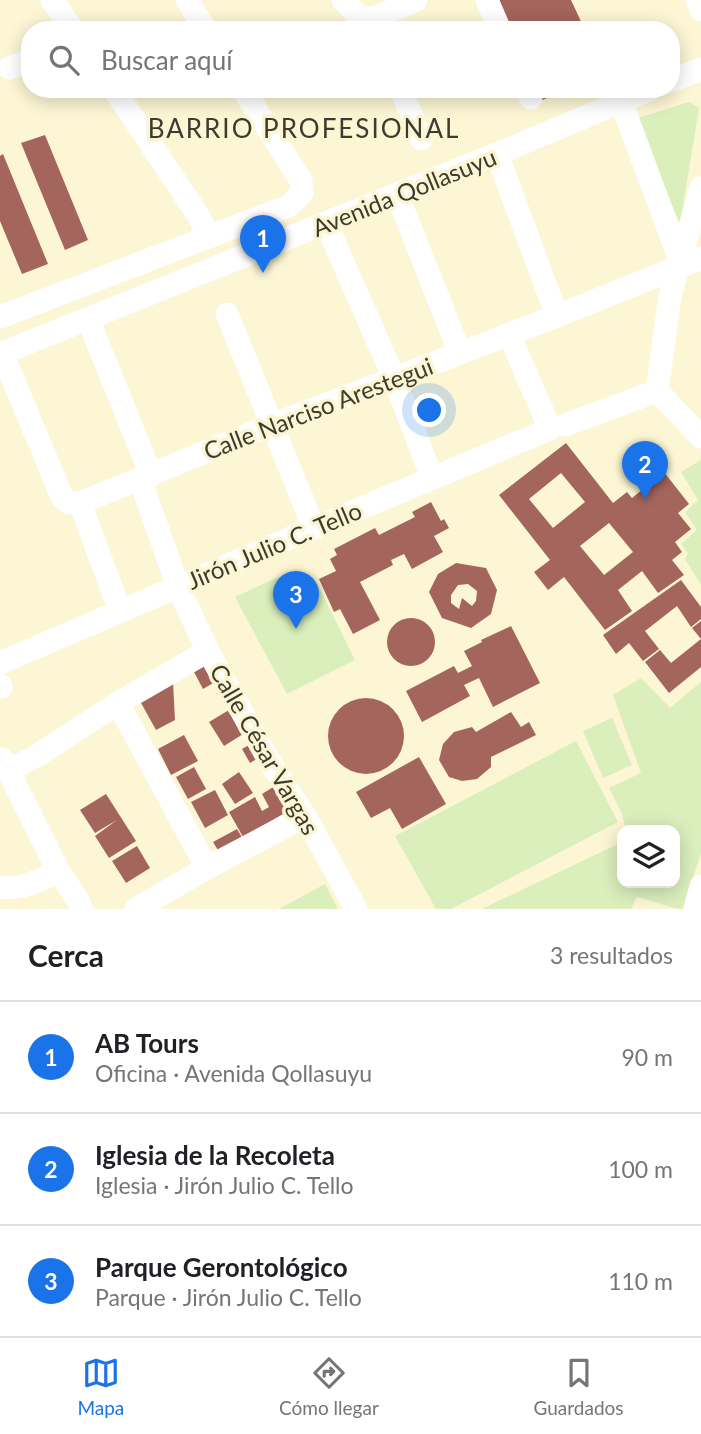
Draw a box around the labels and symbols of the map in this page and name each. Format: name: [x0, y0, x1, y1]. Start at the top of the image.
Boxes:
district label: BARRIO PROFESIONAL: [148, 112, 460, 144]
street label: Avenida Qollasuyu: [308, 142, 500, 242]
pin: 1: [240, 215, 286, 273]
street label: Calle Narciso Arestegui: [199, 351, 437, 465]
your location: [412, 393, 446, 427]
pin: 2: [622, 441, 668, 499]
street label: Jirón Julio C. Tello: [182, 495, 366, 595]
pin: 3: [273, 571, 319, 629]
street label: Calle César Vargas: [204, 659, 326, 839]

